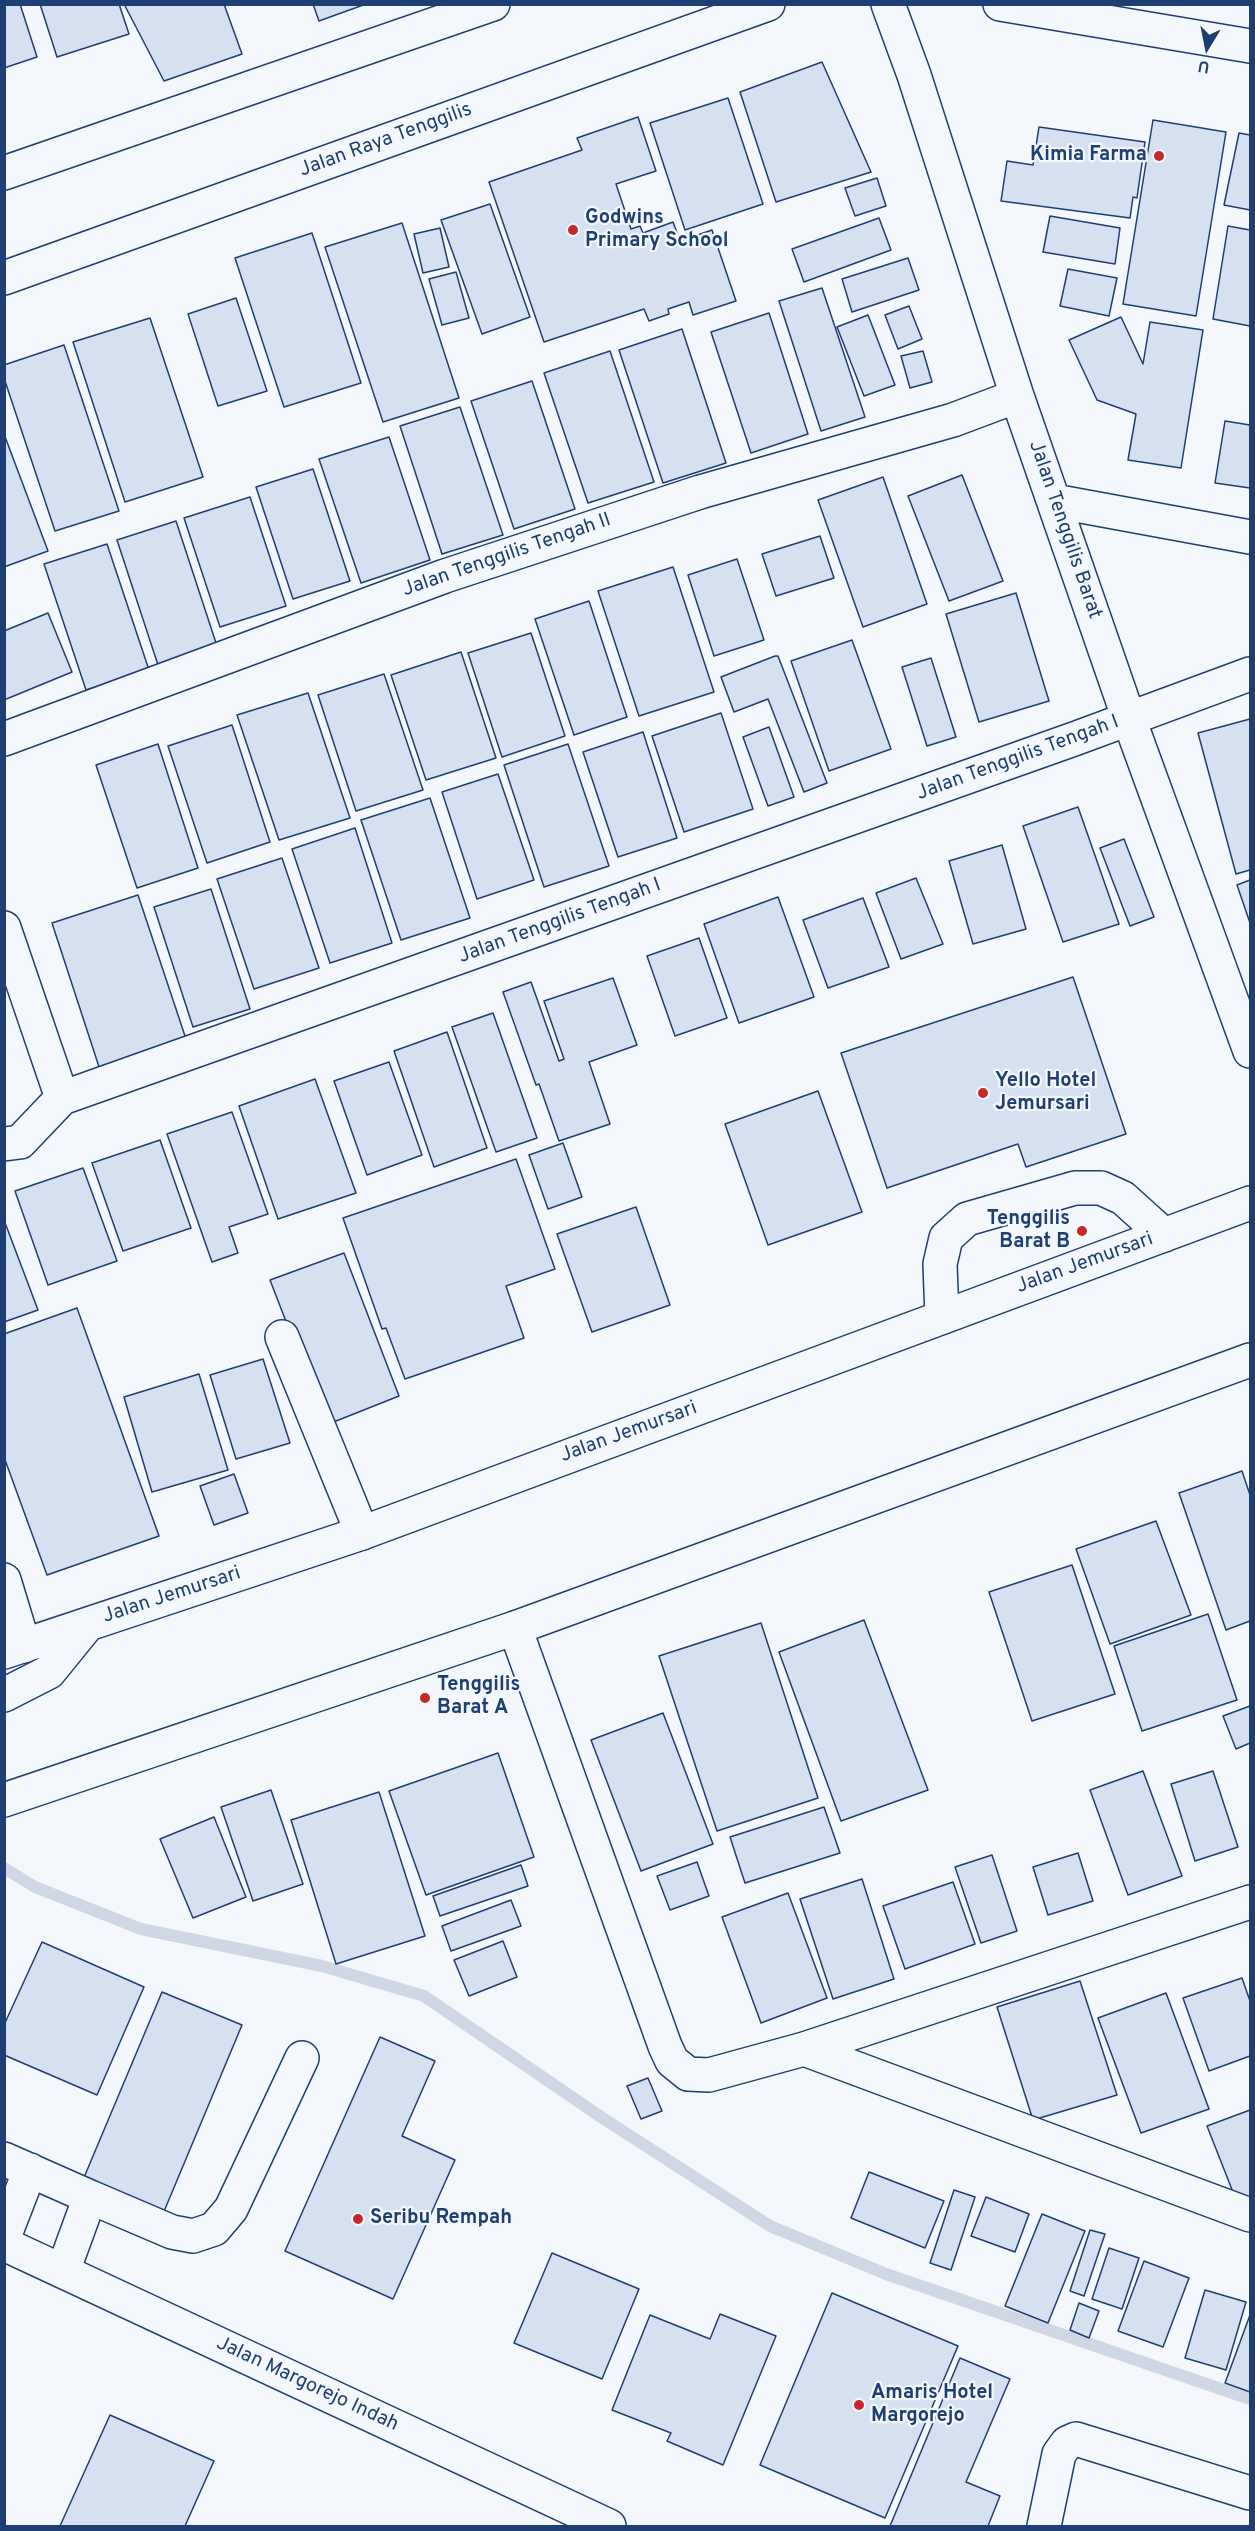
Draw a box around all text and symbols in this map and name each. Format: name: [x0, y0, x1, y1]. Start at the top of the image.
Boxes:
north arrow: [1177, 18, 1237, 78]
text: U: [1197, 55, 1211, 77]
street label: Jalan Raya Tenggilis: [296, 99, 476, 183]
place label: Kimia Farma: [1030, 144, 1147, 168]
marker: Kimia Farma: [1152, 149, 1166, 163]
place label: Godwins Primary School: [585, 207, 729, 254]
marker: Godwins Primary School: [566, 223, 580, 237]
street label: Jalan Tenggilis Barat: [1022, 438, 1106, 622]
street label: Jalan Tenggilis Tengah II: [399, 509, 615, 603]
street label: Jalan Tenggilis Tengah I: [914, 711, 1122, 807]
street label: Jalan Tenggilis Tengah I: [456, 874, 664, 970]
place label: Yello Hotel Jemursari: [995, 1070, 1096, 1117]
marker: Yello Hotel Jemursari: [976, 1086, 990, 1100]
place label: Tenggilis Barat B: [987, 1208, 1070, 1255]
marker: Tenggilis Barat B: [1075, 1224, 1089, 1238]
street label: Jalan Jemursari: [1013, 1228, 1157, 1300]
street label: Jalan Jemursari: [557, 1397, 701, 1469]
street label: Jalan Jemursari: [100, 1562, 244, 1630]
place label: Tenggilis Barat A: [437, 1674, 520, 1721]
marker: Tenggilis Barat A: [418, 1691, 432, 1705]
place label: Seribu Rempah: [370, 2207, 512, 2231]
marker: Seribu Rempah: [351, 2212, 365, 2226]
street label: Jalan Margorejo Indah: [212, 2332, 402, 2438]
place label: Amaris Hotel Margorejo: [871, 2382, 993, 2429]
marker: Amaris Hotel Margorejo: [852, 2398, 866, 2412]

